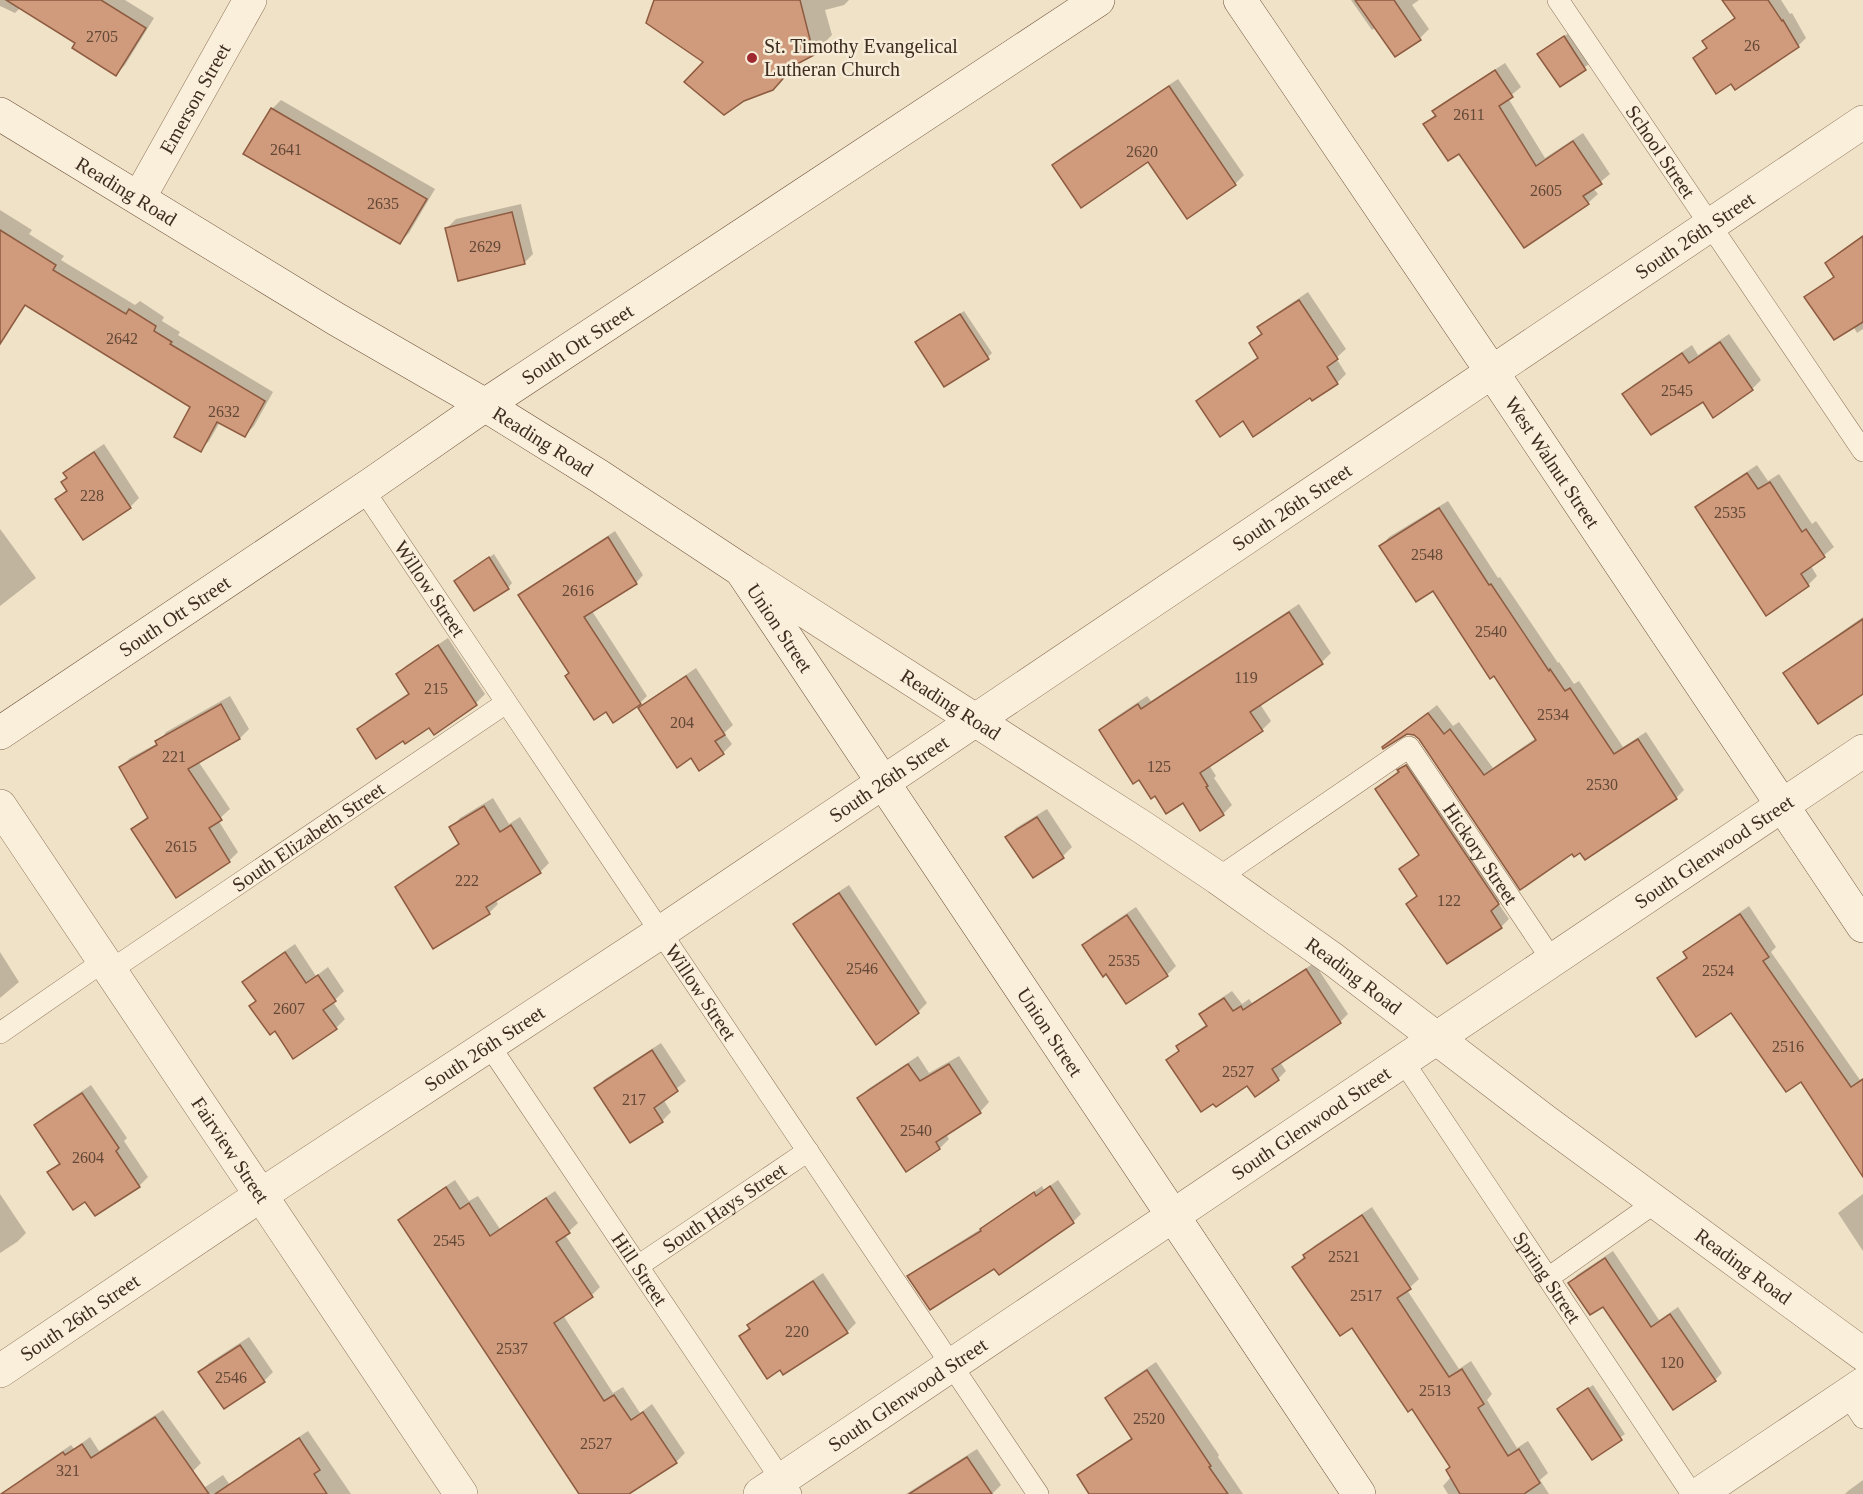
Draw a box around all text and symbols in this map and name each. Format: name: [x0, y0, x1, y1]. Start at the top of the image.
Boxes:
house number: 2705: [86, 28, 118, 45]
place label: St. Timothy Evangelical Lutheran Church: [764, 35, 958, 80]
house number: 26: [1744, 37, 1760, 54]
street label: Emerson Street: [155, 39, 235, 158]
marker: St. Timothy Evangelical Lutheran Church: [745, 51, 759, 65]
street label: School Street: [1621, 101, 1700, 203]
house number: 2611: [1453, 106, 1485, 123]
house number: 2641: [270, 141, 302, 158]
house number: 2620: [1126, 143, 1158, 160]
street label: Reading Road: [72, 152, 181, 230]
house number: 2605: [1530, 182, 1562, 199]
street label: South 26th Street: [1631, 187, 1759, 283]
house number: 2635: [367, 195, 399, 212]
house number: 2629: [469, 238, 501, 255]
street label: South Ott Street: [517, 299, 637, 389]
house number: 2642: [106, 330, 138, 347]
house number: 2545: [1661, 382, 1693, 399]
street label: West Walnut Street: [1501, 393, 1604, 532]
street label: Reading Road: [489, 402, 597, 481]
house number: 2632: [208, 403, 240, 420]
street label: South 26th Street: [1228, 459, 1356, 555]
house number: 228: [80, 487, 104, 504]
house number: 2535: [1714, 504, 1746, 521]
street label: Willow Street: [390, 536, 470, 641]
house number: 2548: [1411, 546, 1443, 563]
street label: South Ott Street: [115, 571, 234, 661]
street label: Union Street: [742, 580, 817, 677]
house number: 2616: [562, 582, 594, 599]
house number: 2540: [1475, 623, 1507, 640]
street label: Reading Road: [897, 664, 1005, 744]
house number: 119: [1234, 669, 1258, 686]
house number: 215: [424, 680, 448, 697]
house number: 2534: [1537, 706, 1569, 723]
house number: 204: [670, 714, 694, 731]
street label: South 26th Street: [825, 730, 953, 827]
house number: 221: [162, 748, 186, 765]
house number: 125: [1147, 758, 1171, 775]
house number: 2530: [1586, 776, 1618, 793]
street label: South Elizabeth Street: [228, 777, 389, 896]
street label: South Glenwood Street: [1630, 790, 1798, 913]
street label: Hickory Street: [1439, 799, 1523, 909]
house number: 2615: [165, 838, 197, 855]
house number: 222: [455, 872, 479, 889]
house number: 122: [1437, 892, 1461, 909]
street label: Reading Road: [1302, 933, 1406, 1019]
street label: Willow Street: [661, 940, 741, 1045]
house number: 2535: [1108, 952, 1140, 969]
house number: 2546: [846, 960, 878, 977]
house number: 2524: [1702, 962, 1734, 979]
street label: Union Street: [1013, 984, 1088, 1081]
house number: 2607: [273, 1000, 305, 1017]
street label: South 26th Street: [420, 1001, 549, 1096]
house number: 2516: [1772, 1038, 1804, 1055]
street label: South Glenwood Street: [1227, 1061, 1395, 1184]
house number: 2527: [1222, 1063, 1254, 1080]
house number: 217: [622, 1091, 646, 1108]
street label: Fairview Street: [187, 1093, 274, 1207]
house number: 2540: [900, 1122, 932, 1139]
house number: 2604: [72, 1149, 104, 1166]
street label: South Hays Street: [658, 1158, 791, 1257]
street label: Reading Road: [1691, 1224, 1796, 1309]
street label: Spring Street: [1509, 1227, 1586, 1327]
street label: Hill Street: [607, 1229, 672, 1310]
house number: 2545: [433, 1232, 465, 1249]
house number: 2521: [1328, 1248, 1360, 1265]
street label: South 26th Street: [16, 1269, 144, 1365]
house number: 2517: [1350, 1287, 1382, 1304]
house number: 220: [785, 1323, 809, 1340]
street label: South Glenwood Street: [824, 1333, 992, 1456]
house number: 2537: [496, 1340, 528, 1357]
house number: 120: [1660, 1354, 1684, 1371]
house number: 2546: [215, 1369, 247, 1386]
house number: 2513: [1419, 1382, 1451, 1399]
house number: 2520: [1133, 1410, 1165, 1427]
house number: 2527: [580, 1435, 612, 1452]
house number: 321: [56, 1462, 80, 1479]

